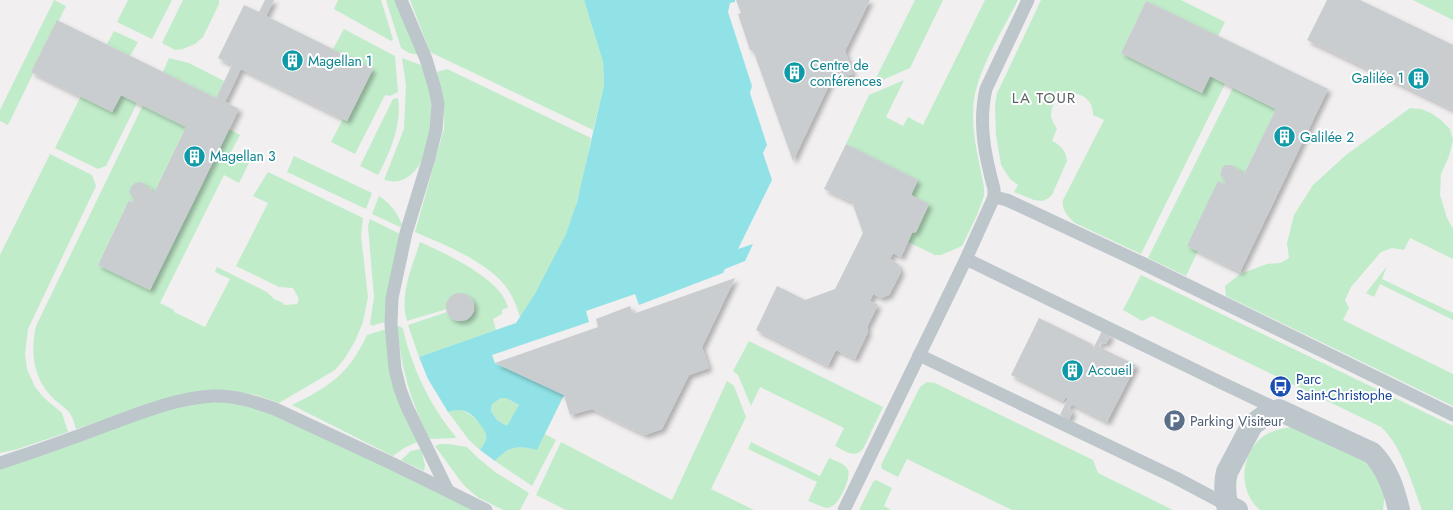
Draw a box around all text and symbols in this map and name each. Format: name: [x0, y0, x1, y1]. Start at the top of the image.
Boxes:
building icon: Magellan 1: [279, 48, 305, 74]
place label: Magellan 1: [308, 51, 372, 71]
place label: Centre de conférences: [810, 55, 882, 91]
building icon: Centre de conférences: [782, 60, 808, 86]
building icon: Galilée 1: [1406, 65, 1432, 91]
place label: Galilée 1: [1351, 68, 1404, 88]
district label: LA TOUR: [1012, 87, 1076, 109]
building icon: Galilée 2: [1271, 124, 1297, 150]
place label: Galilée 2: [1300, 127, 1354, 147]
building icon: Magellan 3: [181, 143, 207, 169]
place label: Magellan 3: [210, 146, 276, 166]
building icon: Accueil: [1060, 357, 1086, 383]
place label: Accueil: [1088, 360, 1132, 380]
place label: Parc Saint-Christophe: [1296, 369, 1392, 405]
bus stop icon: Parc Saint-Christophe: [1268, 374, 1294, 400]
parking icon: Parking Visiteur: [1161, 408, 1187, 434]
place label: Parking Visiteur: [1190, 411, 1283, 431]

